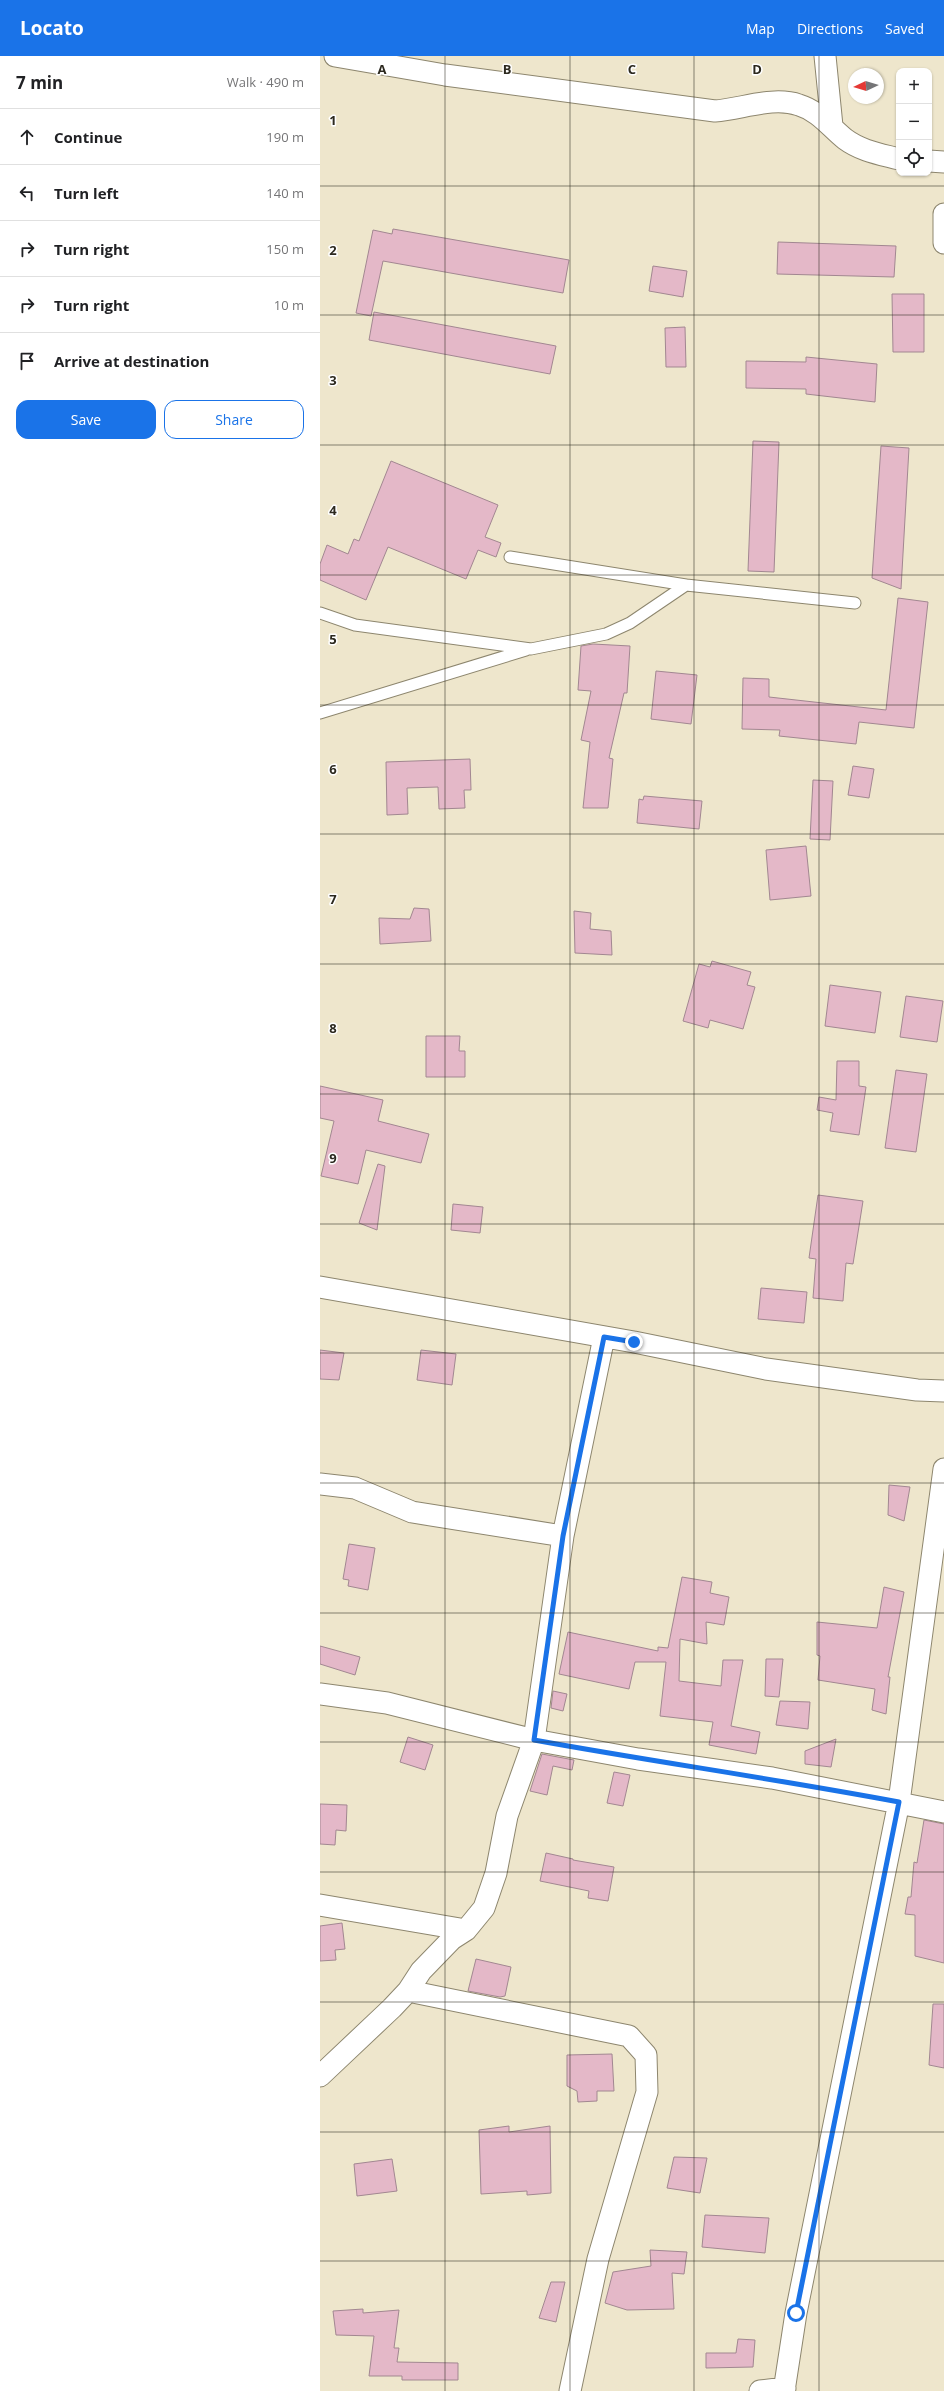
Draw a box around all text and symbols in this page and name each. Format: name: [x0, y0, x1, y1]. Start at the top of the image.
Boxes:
text: Locato: [20, 15, 84, 41]
text: Map: [746, 19, 775, 38]
text: Directions: [797, 19, 863, 38]
text: Saved: [885, 19, 924, 38]
text: A: [378, 60, 387, 78]
text: B: [503, 60, 512, 78]
text: C: [628, 60, 636, 78]
text: D: [752, 60, 762, 78]
north arrow: [848, 68, 884, 104]
map controls: [896, 68, 932, 176]
button: +: [896, 68, 932, 104]
text: 7 min: [16, 71, 63, 94]
text: Walk · 490 m: [227, 73, 304, 91]
button: −: [896, 104, 932, 140]
text: 1: [329, 111, 337, 129]
icon: ahead: [16, 126, 38, 148]
text: Continue: [54, 127, 122, 147]
text: 190 m: [266, 128, 304, 146]
button: locate: [896, 140, 932, 176]
icon: left: [16, 182, 38, 204]
text: Turn left: [54, 183, 119, 203]
text: 140 m: [266, 184, 304, 202]
icon: right: [16, 238, 38, 260]
text: Turn right: [54, 239, 129, 259]
text: 150 m: [266, 240, 304, 258]
text: 2: [329, 241, 337, 259]
icon: right: [16, 294, 38, 316]
text: Turn right: [54, 295, 129, 315]
text: 10 m: [274, 296, 304, 314]
icon: arrive: [16, 350, 38, 372]
text: Arrive at destination: [54, 351, 209, 371]
text: 3: [329, 371, 337, 389]
button: Save: [16, 400, 156, 439]
button: Share: [164, 400, 304, 439]
text: 4: [329, 501, 337, 519]
text: 5: [329, 630, 337, 648]
text: 6: [329, 760, 337, 778]
text: 7: [329, 890, 337, 908]
text: 8: [329, 1019, 337, 1037]
text: 9: [329, 1149, 337, 1167]
route end: [625, 1333, 643, 1351]
route start: [787, 2304, 805, 2322]

